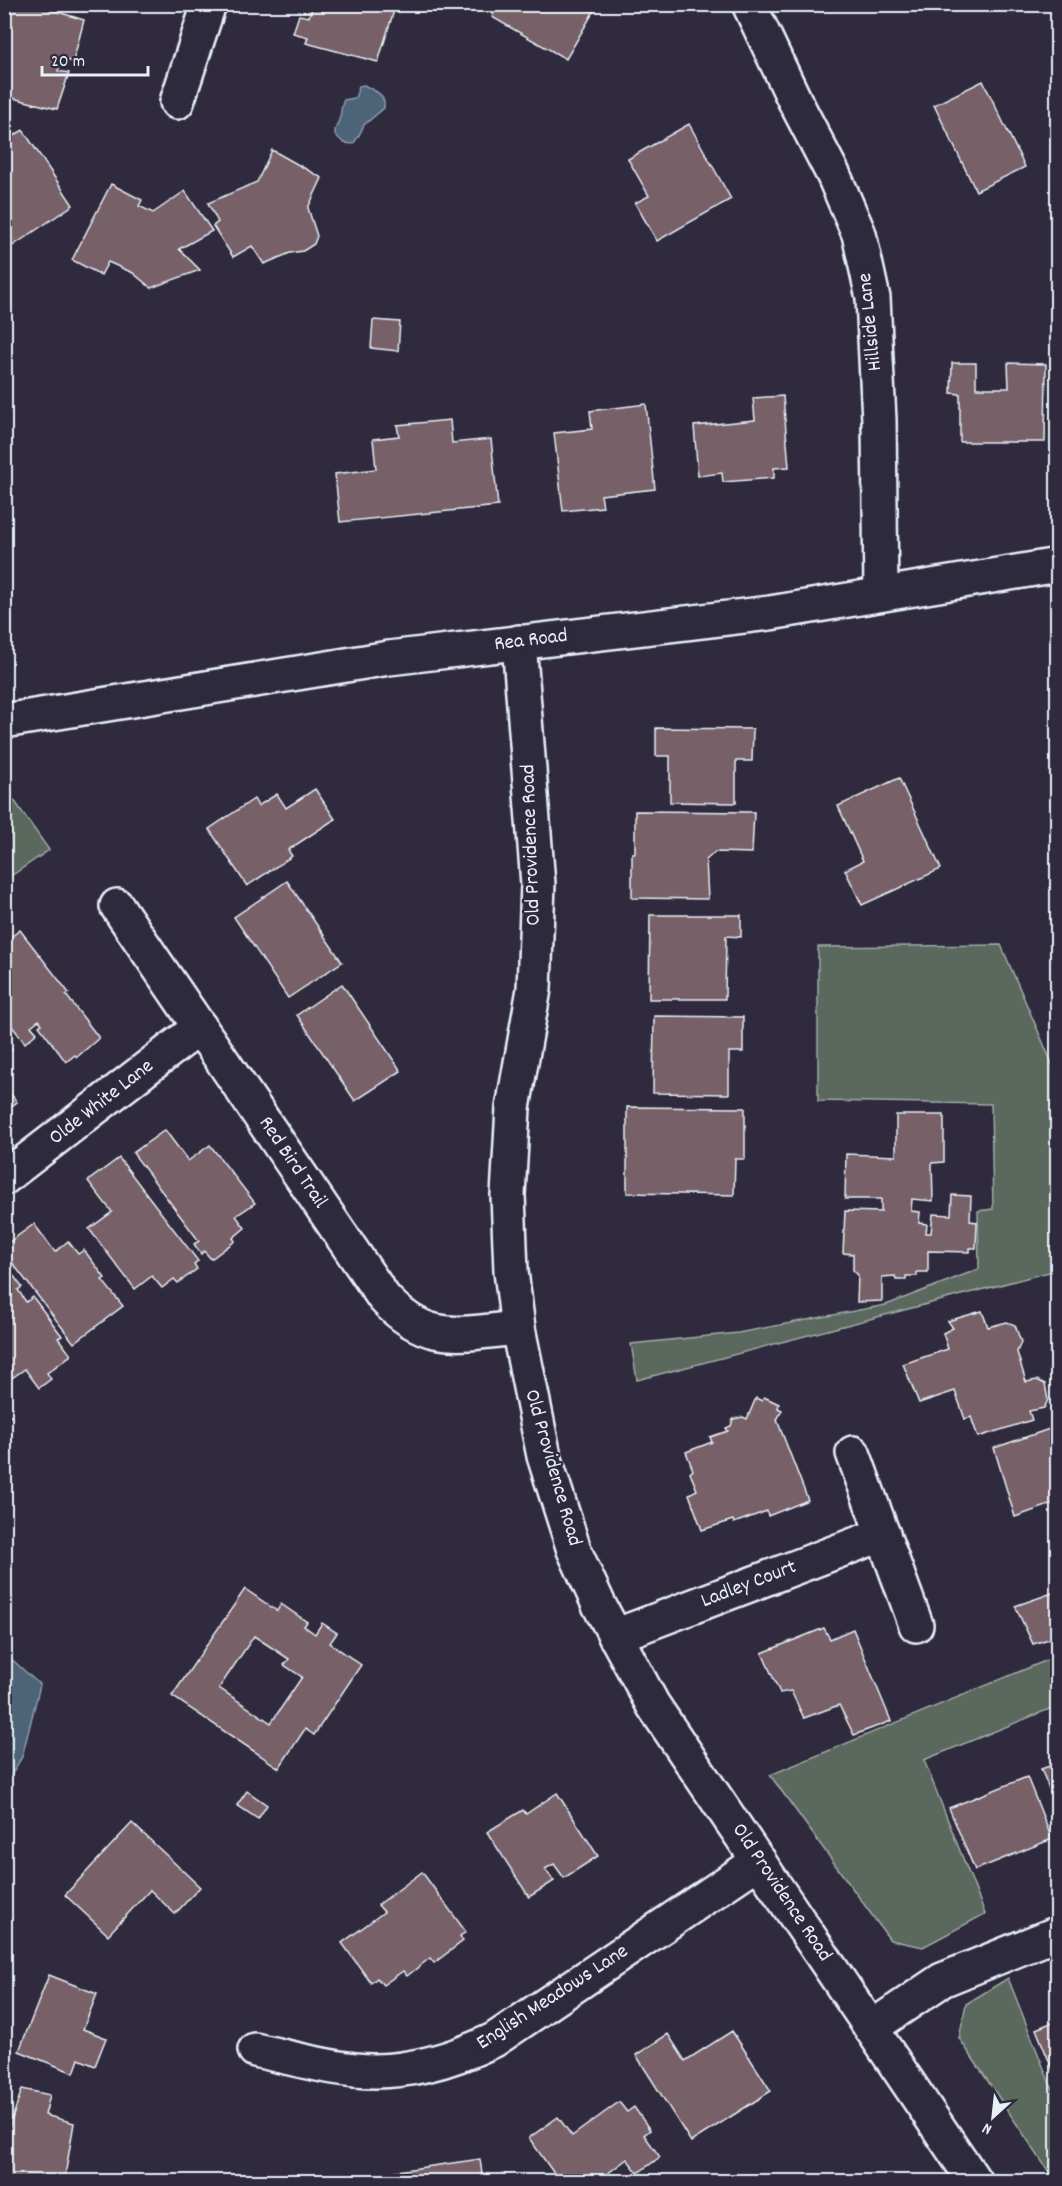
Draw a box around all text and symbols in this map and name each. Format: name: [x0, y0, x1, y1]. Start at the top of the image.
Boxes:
scale bar: [42, 39, 148, 77]
text: 20 m: [51, 50, 85, 75]
street label: Hillside Lane: [851, 271, 891, 373]
street label: Rea Road: [493, 622, 569, 660]
street label: Old Providence Road: [514, 764, 550, 926]
street label: Olde White Lane: [43, 1052, 161, 1154]
street label: Red Bird Trail: [250, 1111, 334, 1215]
street label: Old Providence Road: [515, 1386, 589, 1550]
street label: Ladley Court: [697, 1553, 801, 1617]
street label: Old Providence Road: [723, 1818, 839, 1968]
street label: English Meadows Lane: [471, 1938, 635, 2058]
north arrow: [963, 2087, 1023, 2147]
text: N: [978, 2116, 996, 2140]

